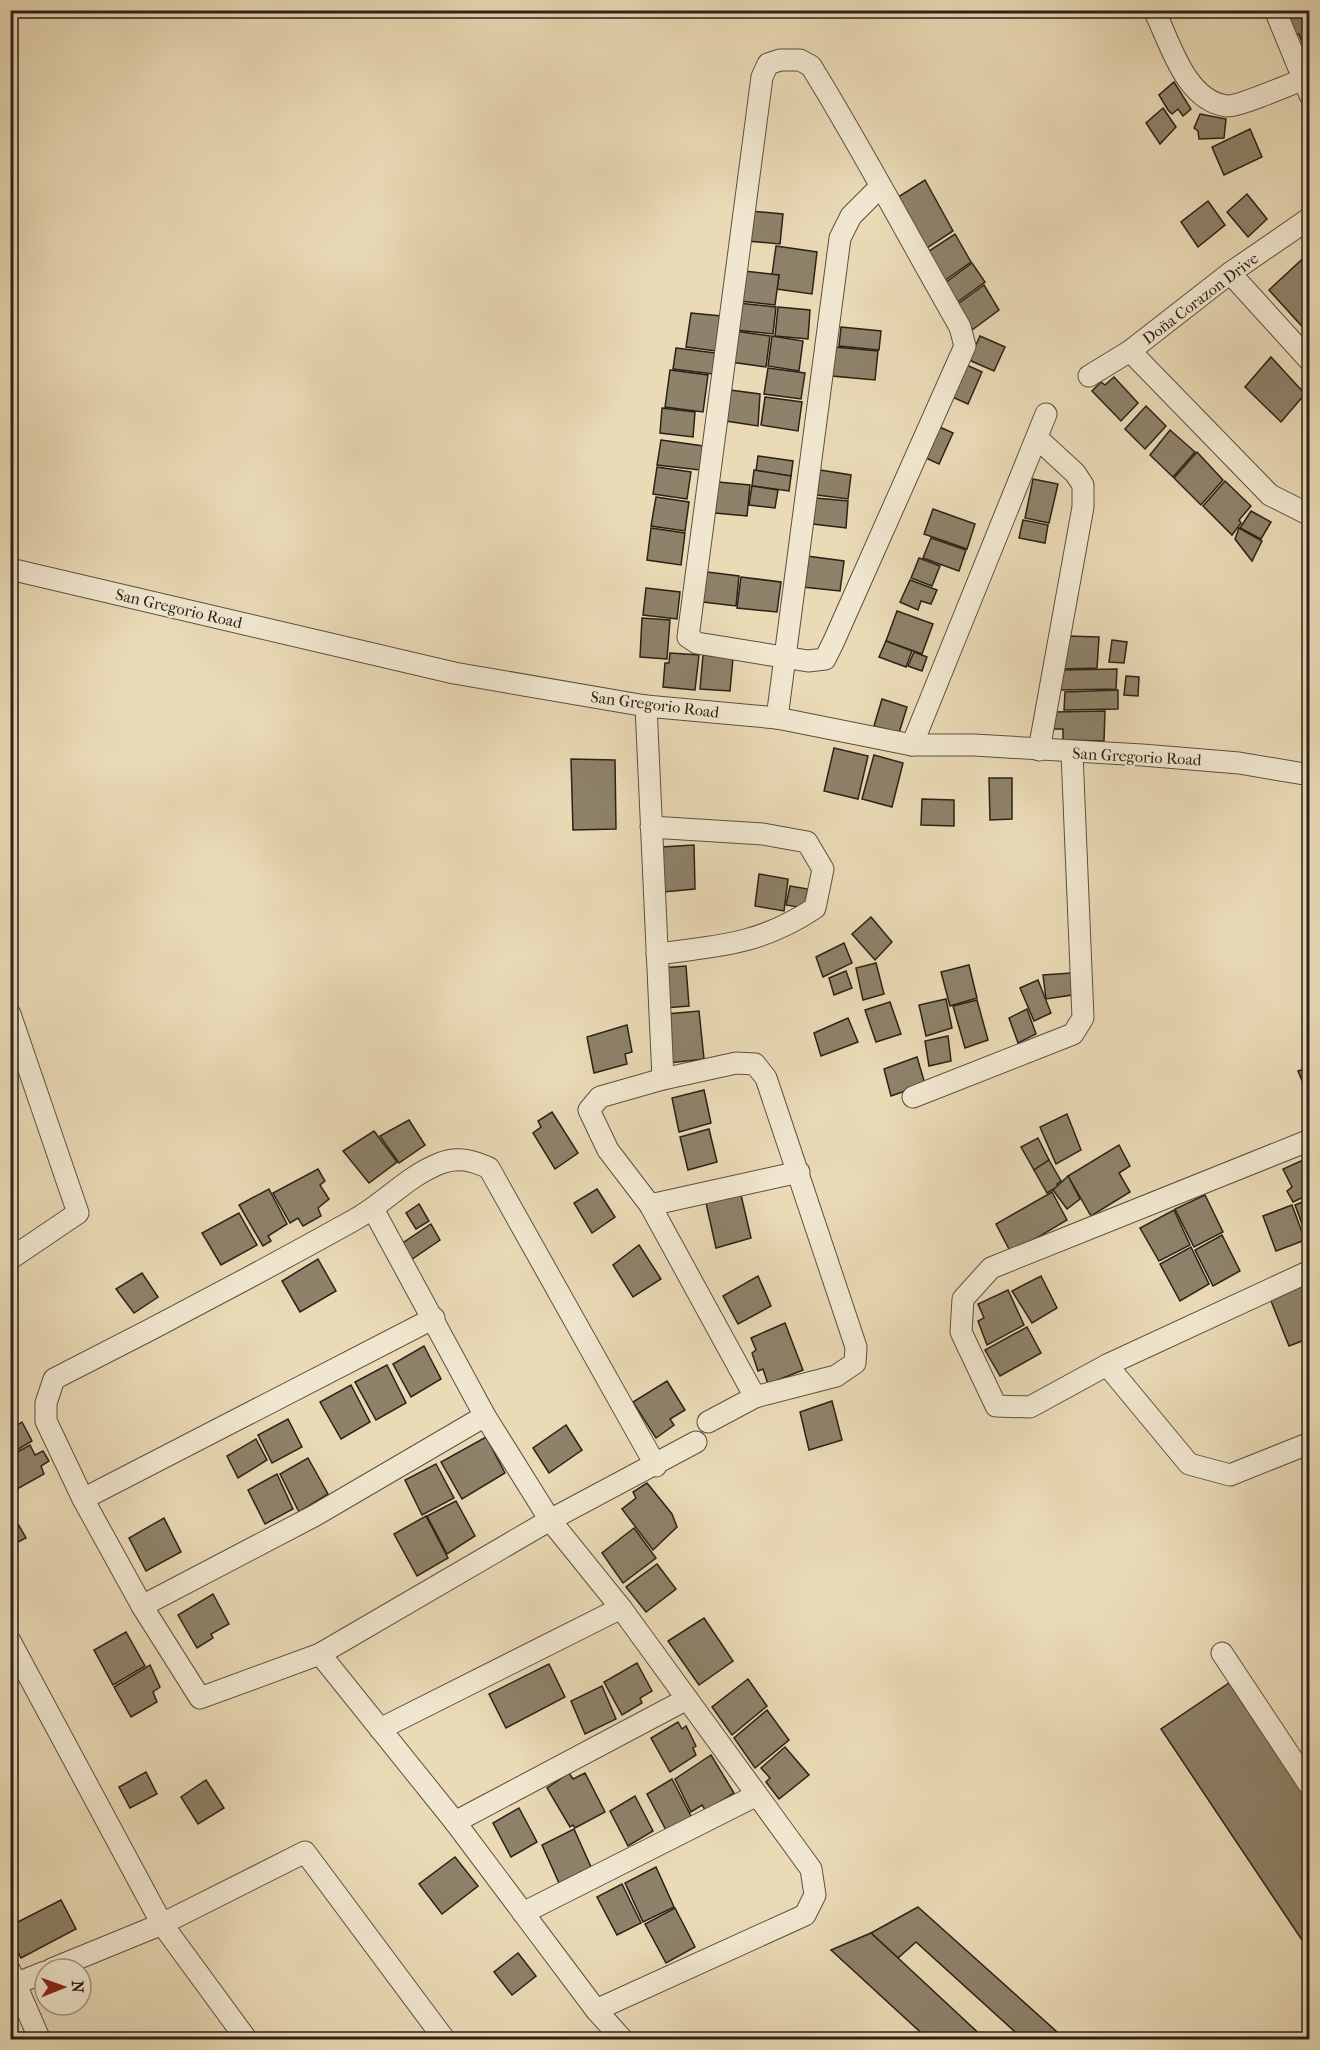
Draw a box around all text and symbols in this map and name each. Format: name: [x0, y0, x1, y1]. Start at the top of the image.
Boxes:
street label: Doña Corazon Drive: [1139, 249, 1262, 348]
street label: San Gregorio Road: [114, 585, 244, 632]
street label: San Gregorio Road: [590, 687, 721, 722]
street label: San Gregorio Road: [1072, 744, 1202, 769]
north arrow: [33, 1957, 93, 2017]
text: N: [68, 1981, 87, 1994]

